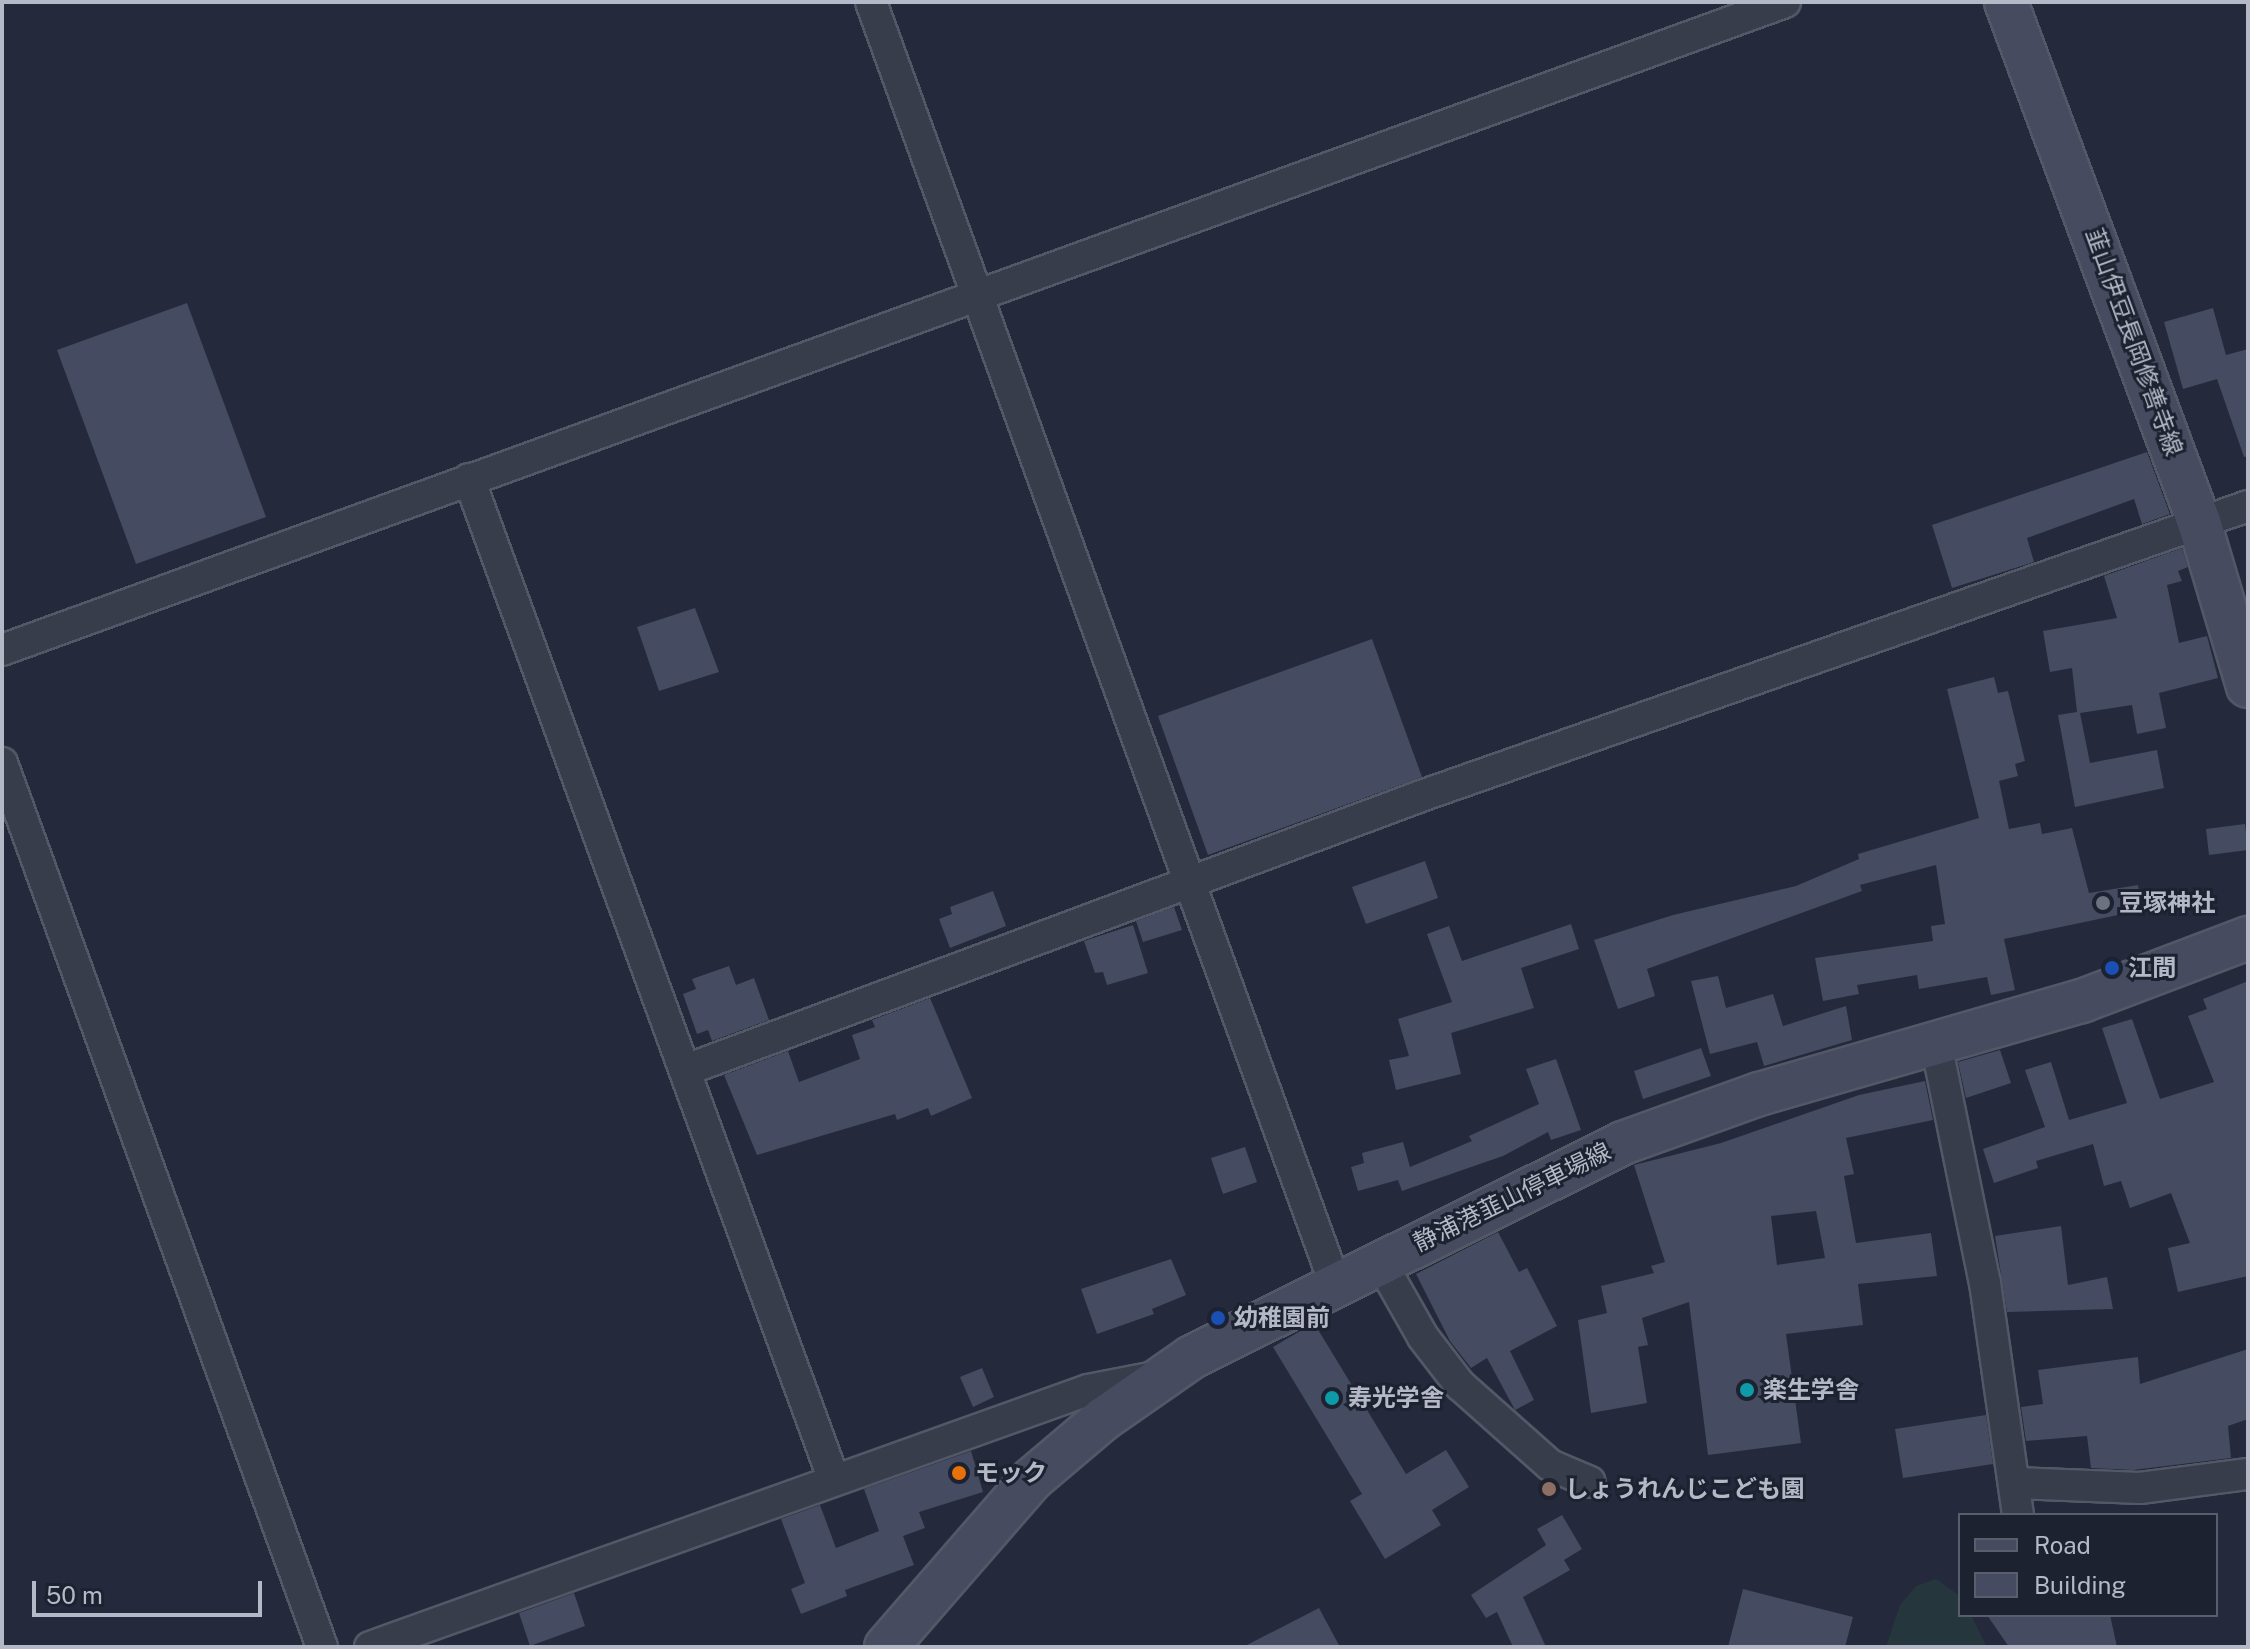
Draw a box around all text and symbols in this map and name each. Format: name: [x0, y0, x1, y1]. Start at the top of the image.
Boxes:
street label: 韮山伊豆長岡修善寺線: [2079, 224, 2189, 460]
place label: 豆塚神社: [2119, 889, 2215, 917]
marker: 豆塚神社: [2094, 894, 2112, 912]
place label: 江間: [2128, 954, 2176, 982]
marker: 江間: [2103, 959, 2121, 977]
street label: 静浦港韮山停車場線: [1409, 1137, 1615, 1257]
place label: 幼稚園前: [1234, 1304, 1330, 1332]
marker: 幼稚園前: [1209, 1309, 1227, 1327]
place label: 楽生学舎: [1763, 1376, 1859, 1404]
marker: 楽生学舎: [1738, 1381, 1756, 1399]
place label: 寿光学舎: [1348, 1384, 1444, 1412]
marker: 寿光学舎: [1323, 1389, 1341, 1407]
place label: モック: [975, 1459, 1047, 1487]
marker: モック: [950, 1464, 968, 1482]
place label: しょうれんじこども園: [1565, 1475, 1805, 1503]
marker: しょうれんじこども園: [1540, 1480, 1558, 1498]
legend: [1958, 1513, 2218, 1617]
text: Road: [2034, 1531, 2091, 1559]
scale bar: [36, 1565, 266, 1615]
text: Building: [2034, 1571, 2126, 1599]
text: 50 m: [46, 1581, 103, 1609]

